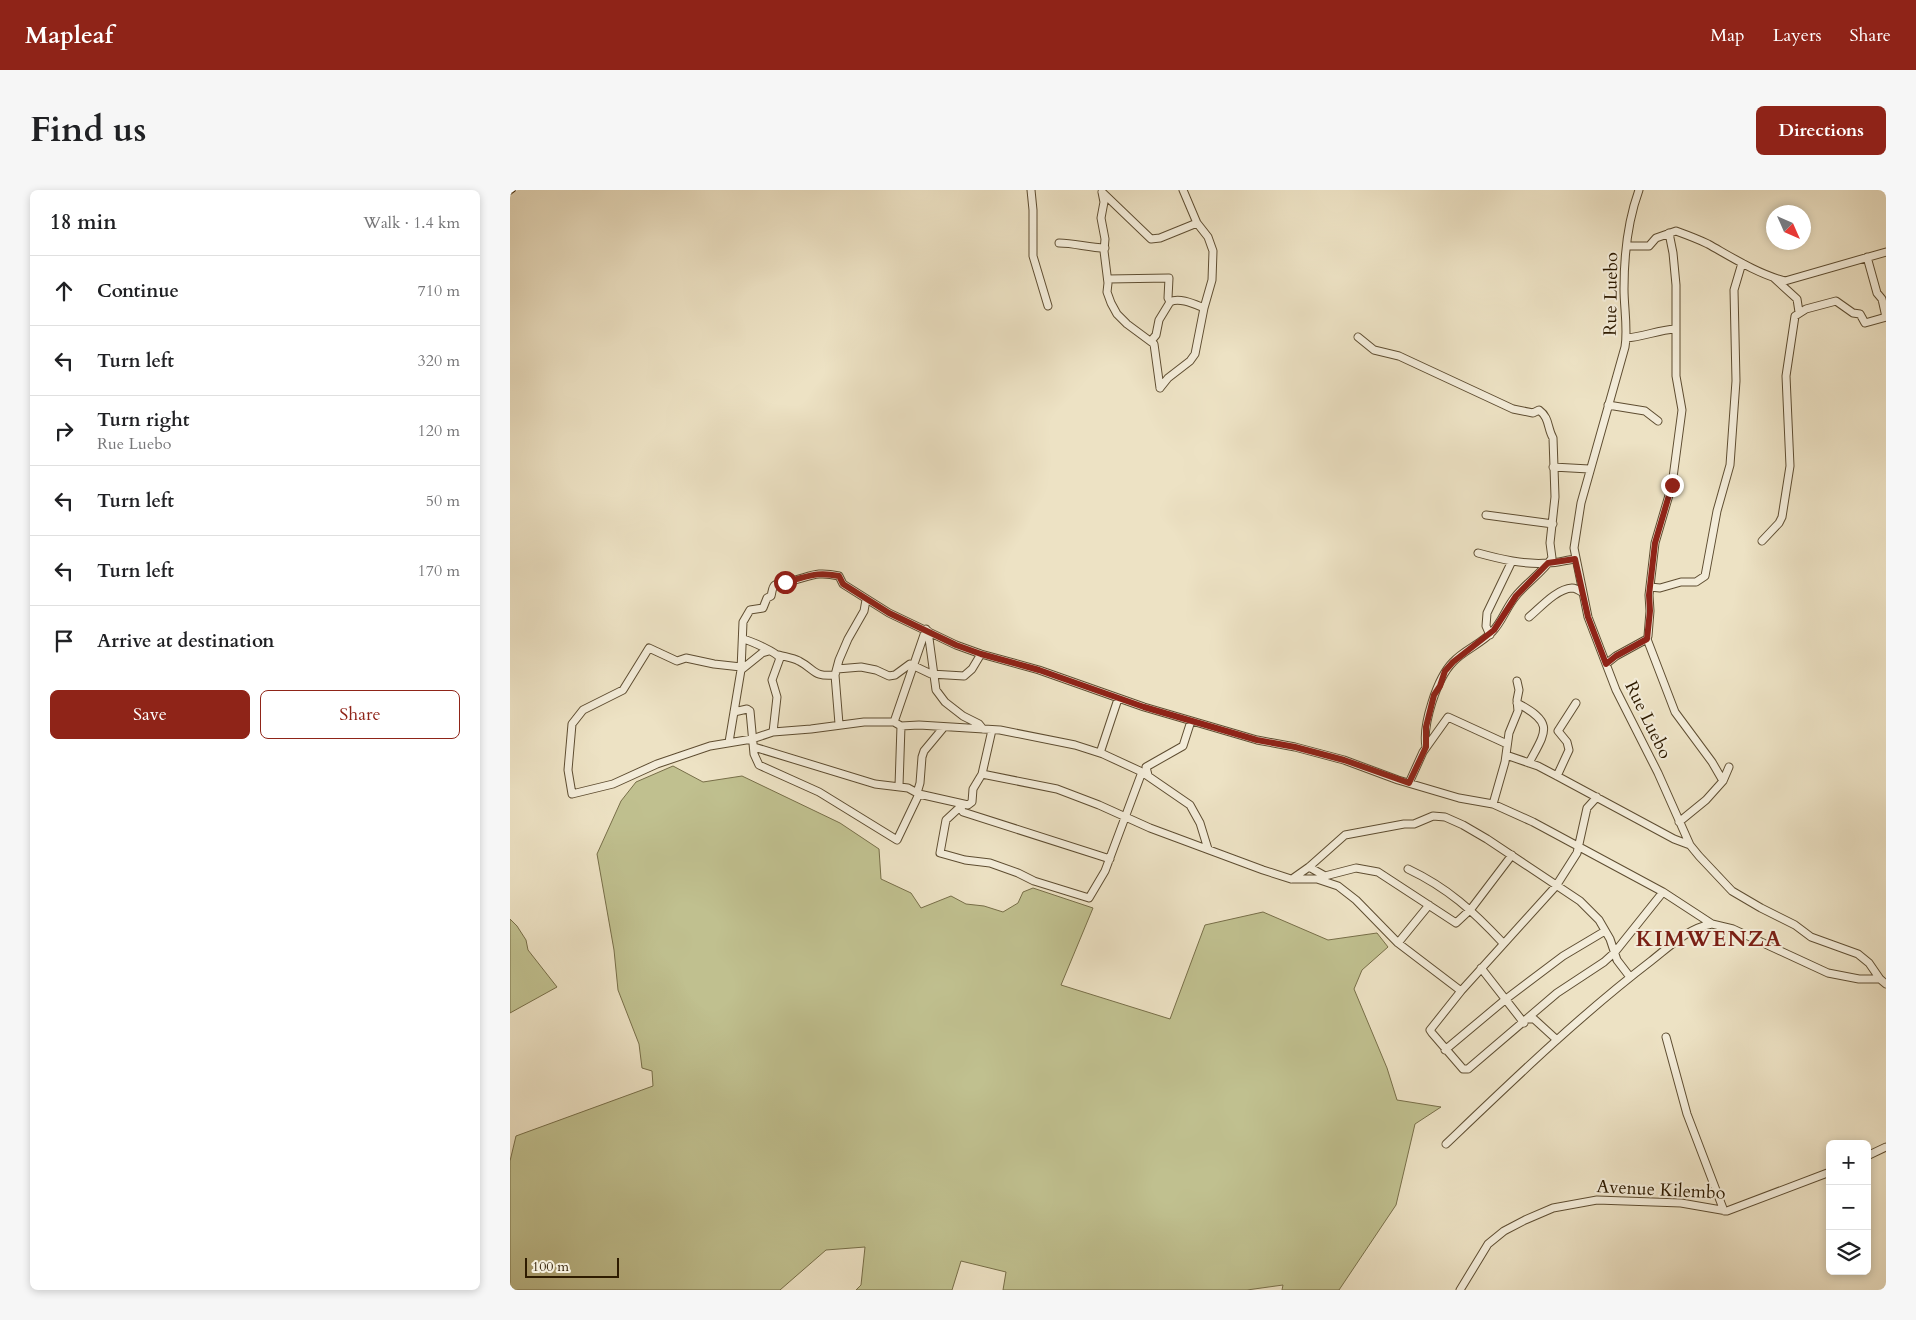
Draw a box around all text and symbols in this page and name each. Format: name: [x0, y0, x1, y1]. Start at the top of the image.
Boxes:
text: Mapleaf: [25, 19, 113, 52]
text: Map: [1710, 23, 1745, 48]
text: Layers: [1773, 23, 1822, 48]
text: Share: [1850, 23, 1891, 48]
text: Find us: [30, 106, 146, 154]
button: Directions: [1756, 106, 1886, 155]
north arrow: [1766, 205, 1811, 250]
text: 18 min: [50, 208, 117, 237]
text: Walk · 1.4 km: [363, 212, 460, 234]
street label: Rue Luebo: [1598, 252, 1624, 336]
icon: ahead: [50, 277, 78, 305]
text: Continue: [97, 278, 179, 304]
text: 710 m: [418, 280, 460, 302]
icon: left: [50, 347, 78, 375]
text: Turn left: [97, 348, 174, 374]
text: 320 m: [418, 350, 460, 372]
text: Turn right: [97, 407, 189, 433]
icon: right: [50, 417, 78, 445]
text: 120 m: [418, 420, 460, 442]
text: Rue Luebo: [97, 433, 171, 455]
route end: [1661, 474, 1684, 497]
icon: left: [50, 487, 78, 515]
text: Turn left: [97, 488, 174, 514]
text: 50 m: [426, 490, 460, 512]
icon: left: [50, 557, 78, 585]
text: Turn left: [97, 558, 174, 584]
text: 170 m: [418, 560, 460, 582]
route start: [774, 571, 797, 594]
icon: arrive: [50, 627, 78, 655]
text: Arrive at destination: [97, 628, 274, 654]
street label: Rue Luebo: [1618, 677, 1678, 763]
button: Save: [50, 690, 250, 739]
button: Share: [260, 690, 460, 739]
district label: KIMWENZA: [1635, 924, 1783, 954]
map controls: [1826, 1140, 1871, 1275]
button: +: [1826, 1140, 1871, 1185]
street label: Avenue Kilembo: [1596, 1174, 1726, 1206]
button: −: [1826, 1185, 1871, 1230]
button: layers: [1826, 1230, 1871, 1275]
scale bar: [525, 1255, 619, 1278]
text: 100 m: [532, 1257, 569, 1276]

